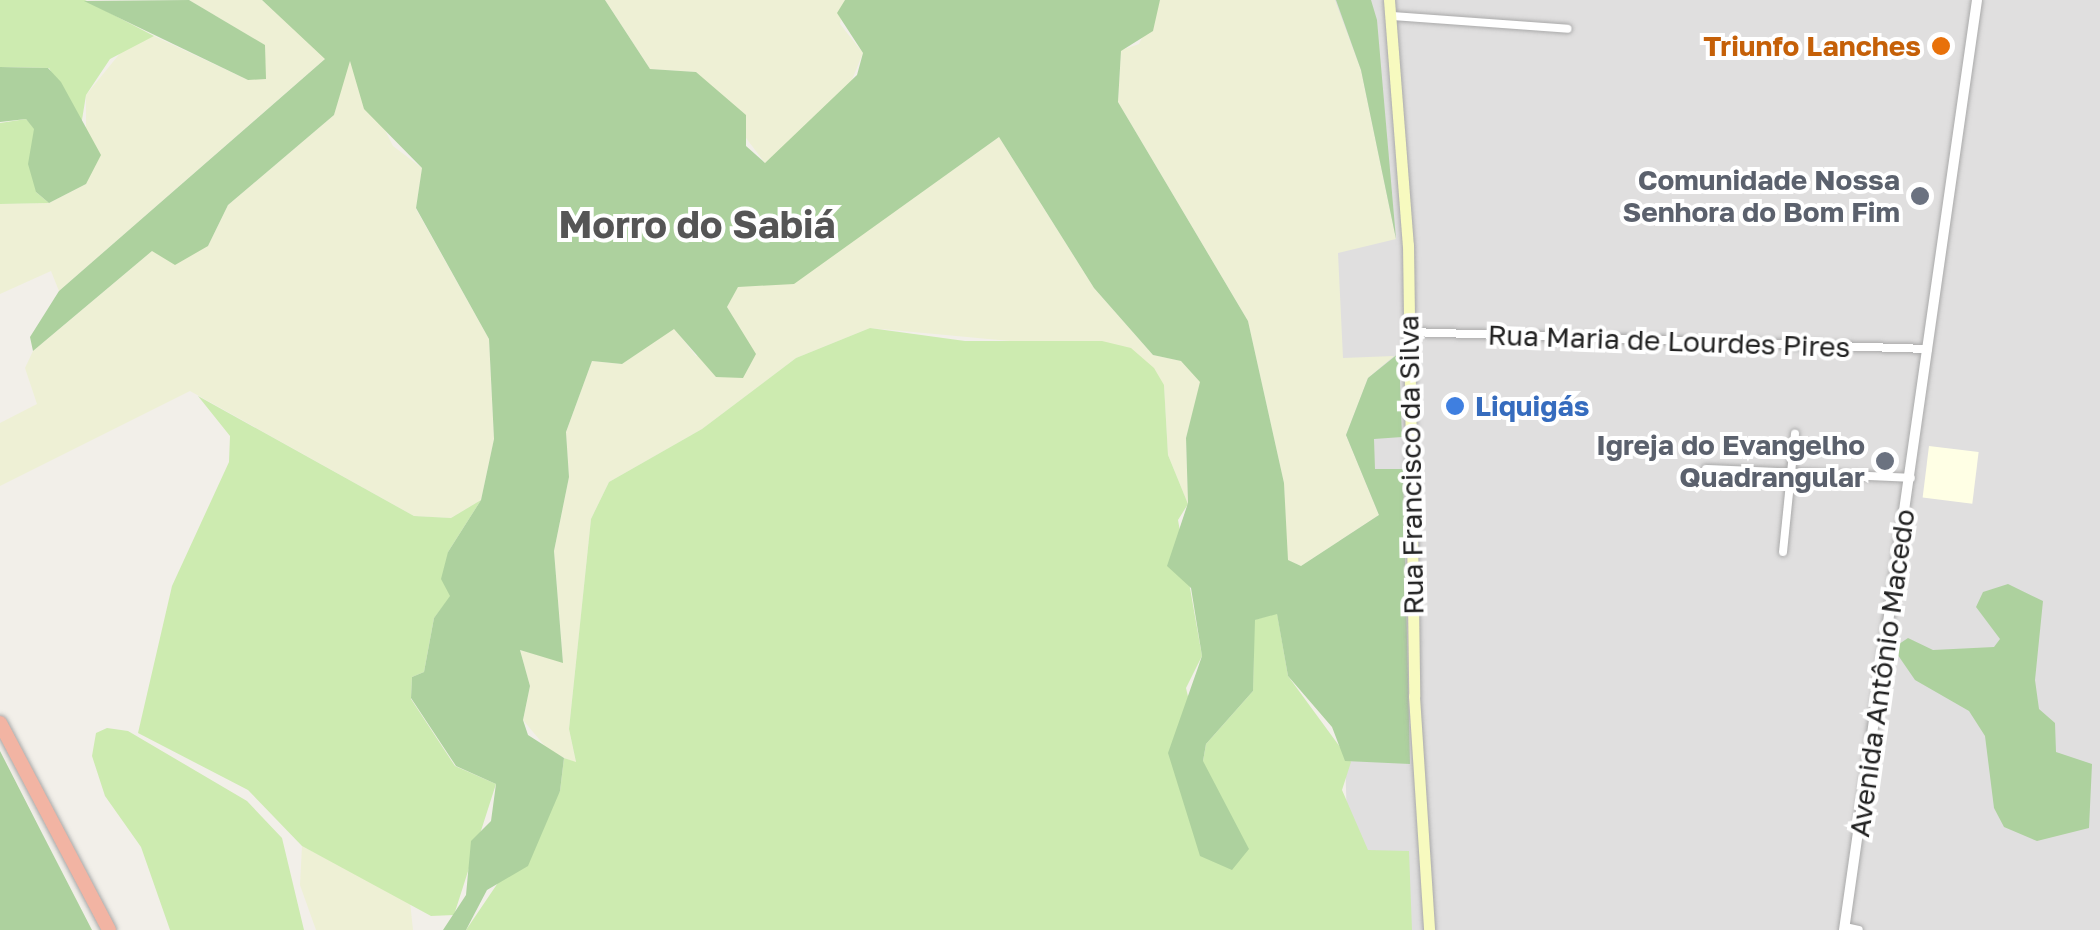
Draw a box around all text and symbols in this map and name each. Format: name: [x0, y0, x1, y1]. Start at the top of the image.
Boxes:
place label: Triunfo Lanches: [1703, 29, 1921, 63]
marker: Triunfo Lanches: [1930, 35, 1952, 57]
place label: Comunidade Nossa Senhora do Bom Fim: [1622, 163, 1900, 229]
marker: Comunidade Nossa Senhora do Bom Fim: [1909, 185, 1931, 207]
district label: Morro do Sabiá: [559, 201, 835, 247]
street label: Rua Francisco da Silva: [1392, 315, 1430, 615]
street label: Rua Maria de Lourdes Pires: [1487, 318, 1851, 364]
place label: Liquigás: [1475, 389, 1589, 423]
marker: Liquigás: [1444, 395, 1466, 417]
place label: Igreja do Evangelho Quadrangular: [1596, 428, 1865, 494]
marker: Igreja do Evangelho Quadrangular: [1874, 450, 1896, 472]
street label: Avenida Antônio Macedo: [1842, 507, 1922, 839]

